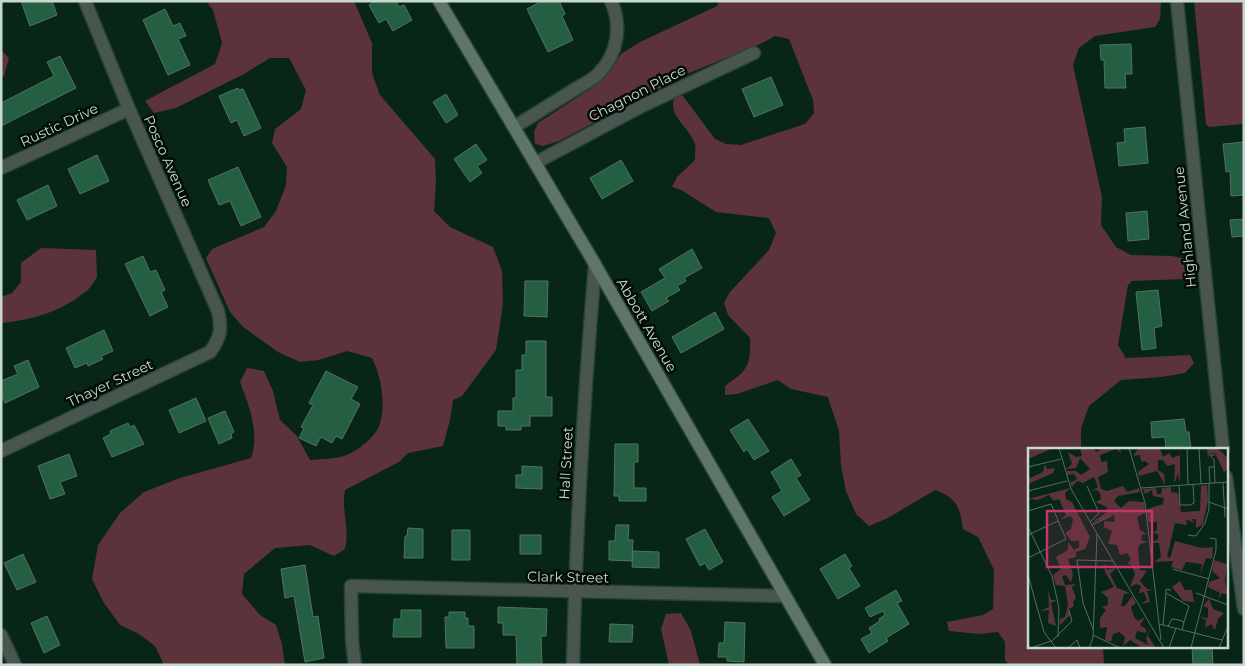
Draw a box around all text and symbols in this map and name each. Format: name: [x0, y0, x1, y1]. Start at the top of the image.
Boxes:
street label: Chagnon Place: [585, 61, 689, 125]
street label: Rustic Drive: [17, 99, 101, 151]
street label: Posco Avenue: [140, 112, 196, 210]
street label: Highland Avenue: [1170, 166, 1200, 288]
street label: Abbott Avenue: [613, 275, 681, 375]
street label: Thayer Street: [64, 355, 156, 411]
street label: Hall Street: [555, 426, 577, 500]
inset map: [1028, 448, 1228, 648]
street label: Clark Street: [527, 567, 609, 587]

